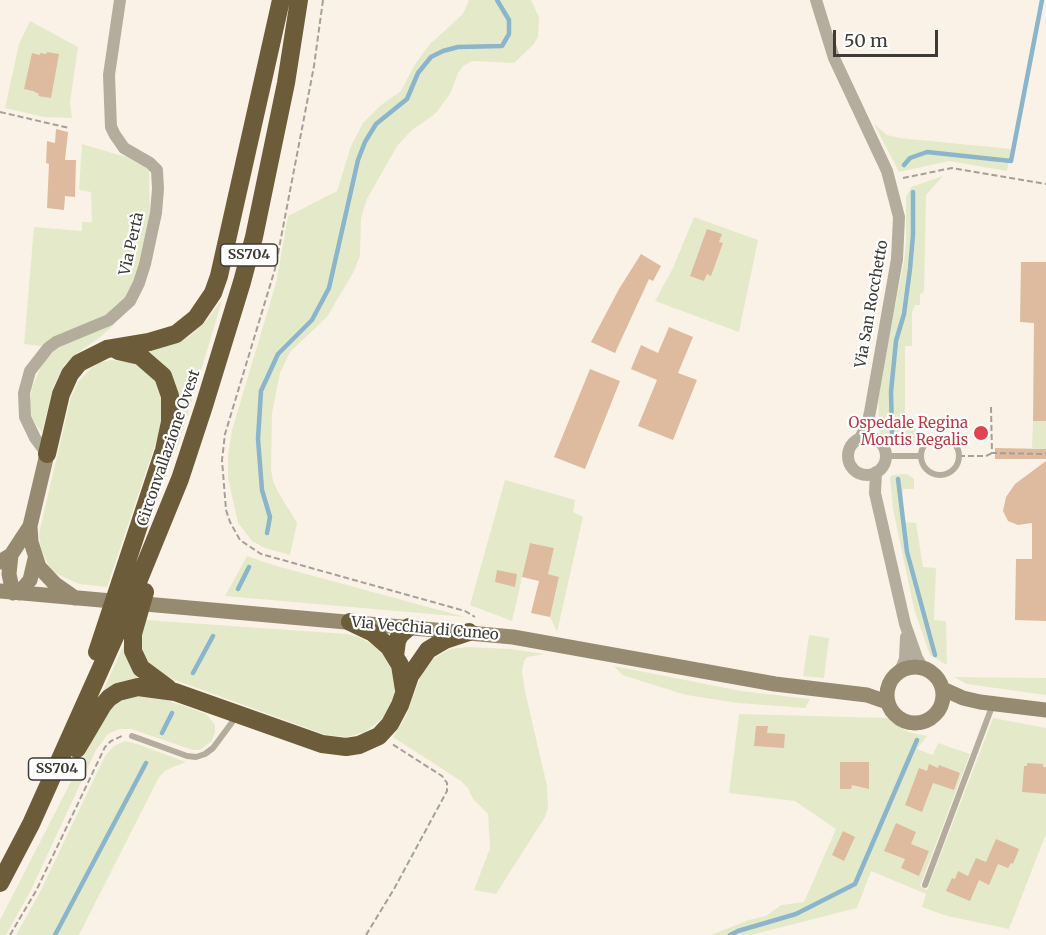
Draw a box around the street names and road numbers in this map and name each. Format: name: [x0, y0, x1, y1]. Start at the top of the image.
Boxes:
street label: Via Pertà: [116, 211, 148, 277]
street label: Via San Rocchetto: [852, 239, 892, 369]
road number: SS704: [220, 244, 278, 266]
street label: Circonvallazione Ovest: [134, 367, 204, 529]
street label: Via Vecchia di Cuneo: [351, 614, 499, 644]
road number: SS704: [28, 758, 86, 780]

